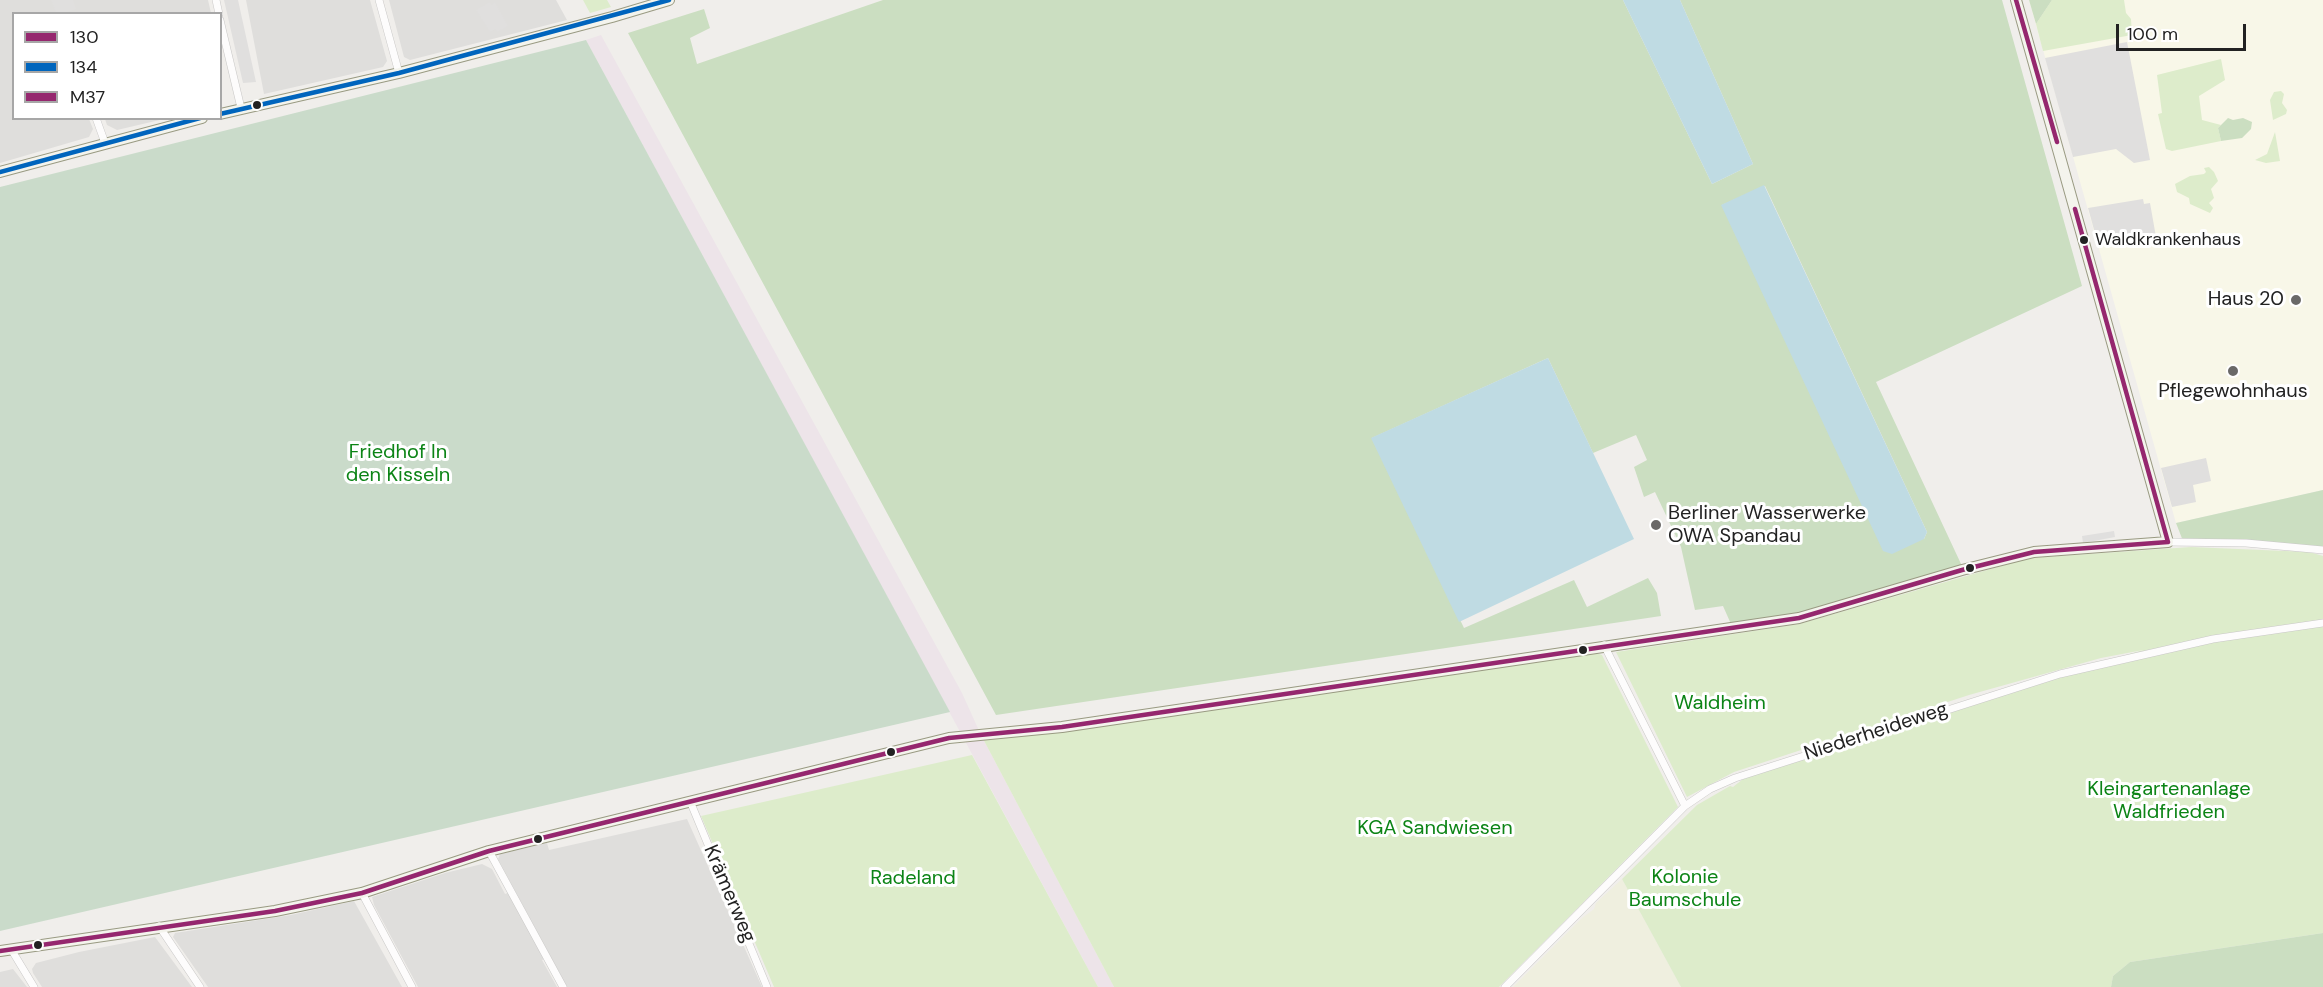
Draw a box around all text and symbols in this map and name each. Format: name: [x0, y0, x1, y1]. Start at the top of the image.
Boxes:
legend: [12, 12, 222, 120]
scale bar: [2119, 12, 2250, 50]
text: 100 m: [2127, 22, 2178, 46]
text: 130: [70, 25, 99, 49]
text: 134: [70, 55, 97, 79]
text: M37: [70, 85, 105, 109]
unlabelled marker: [251, 99, 263, 111]
place label: Waldkrankenhaus: [2095, 229, 2241, 251]
marker: Waldkrankenhaus: [2078, 234, 2090, 246]
place label: Haus 20: [2208, 288, 2284, 312]
marker: Haus 20: [2289, 293, 2303, 307]
marker: Pflegewohnhaus: [2226, 364, 2240, 378]
place label: Pflegewohnhaus: [2158, 380, 2308, 404]
park label: Friedhof In den Kisseln: [346, 441, 450, 488]
place label: Berliner Wasserwerke OWA Spandau: [1668, 502, 1866, 549]
marker: Berliner Wasserwerke OWA Spandau: [1649, 518, 1663, 532]
unlabelled marker: [1964, 562, 1976, 574]
unlabelled marker: [1577, 644, 1589, 656]
park label: Waldheim: [1674, 692, 1766, 716]
street label: Niederheideweg: [1801, 697, 1951, 767]
unlabelled marker: [885, 746, 897, 758]
park label: Kleingartenanlage Waldfrieden: [2087, 778, 2251, 825]
park label: KGA Sandwiesen: [1357, 817, 1513, 841]
unlabelled marker: [532, 833, 544, 845]
street label: Krämerweg: [698, 842, 760, 946]
park label: Kolonie Baumschule: [1629, 866, 1741, 913]
park label: Radeland: [870, 867, 956, 891]
unlabelled marker: [32, 939, 44, 951]

